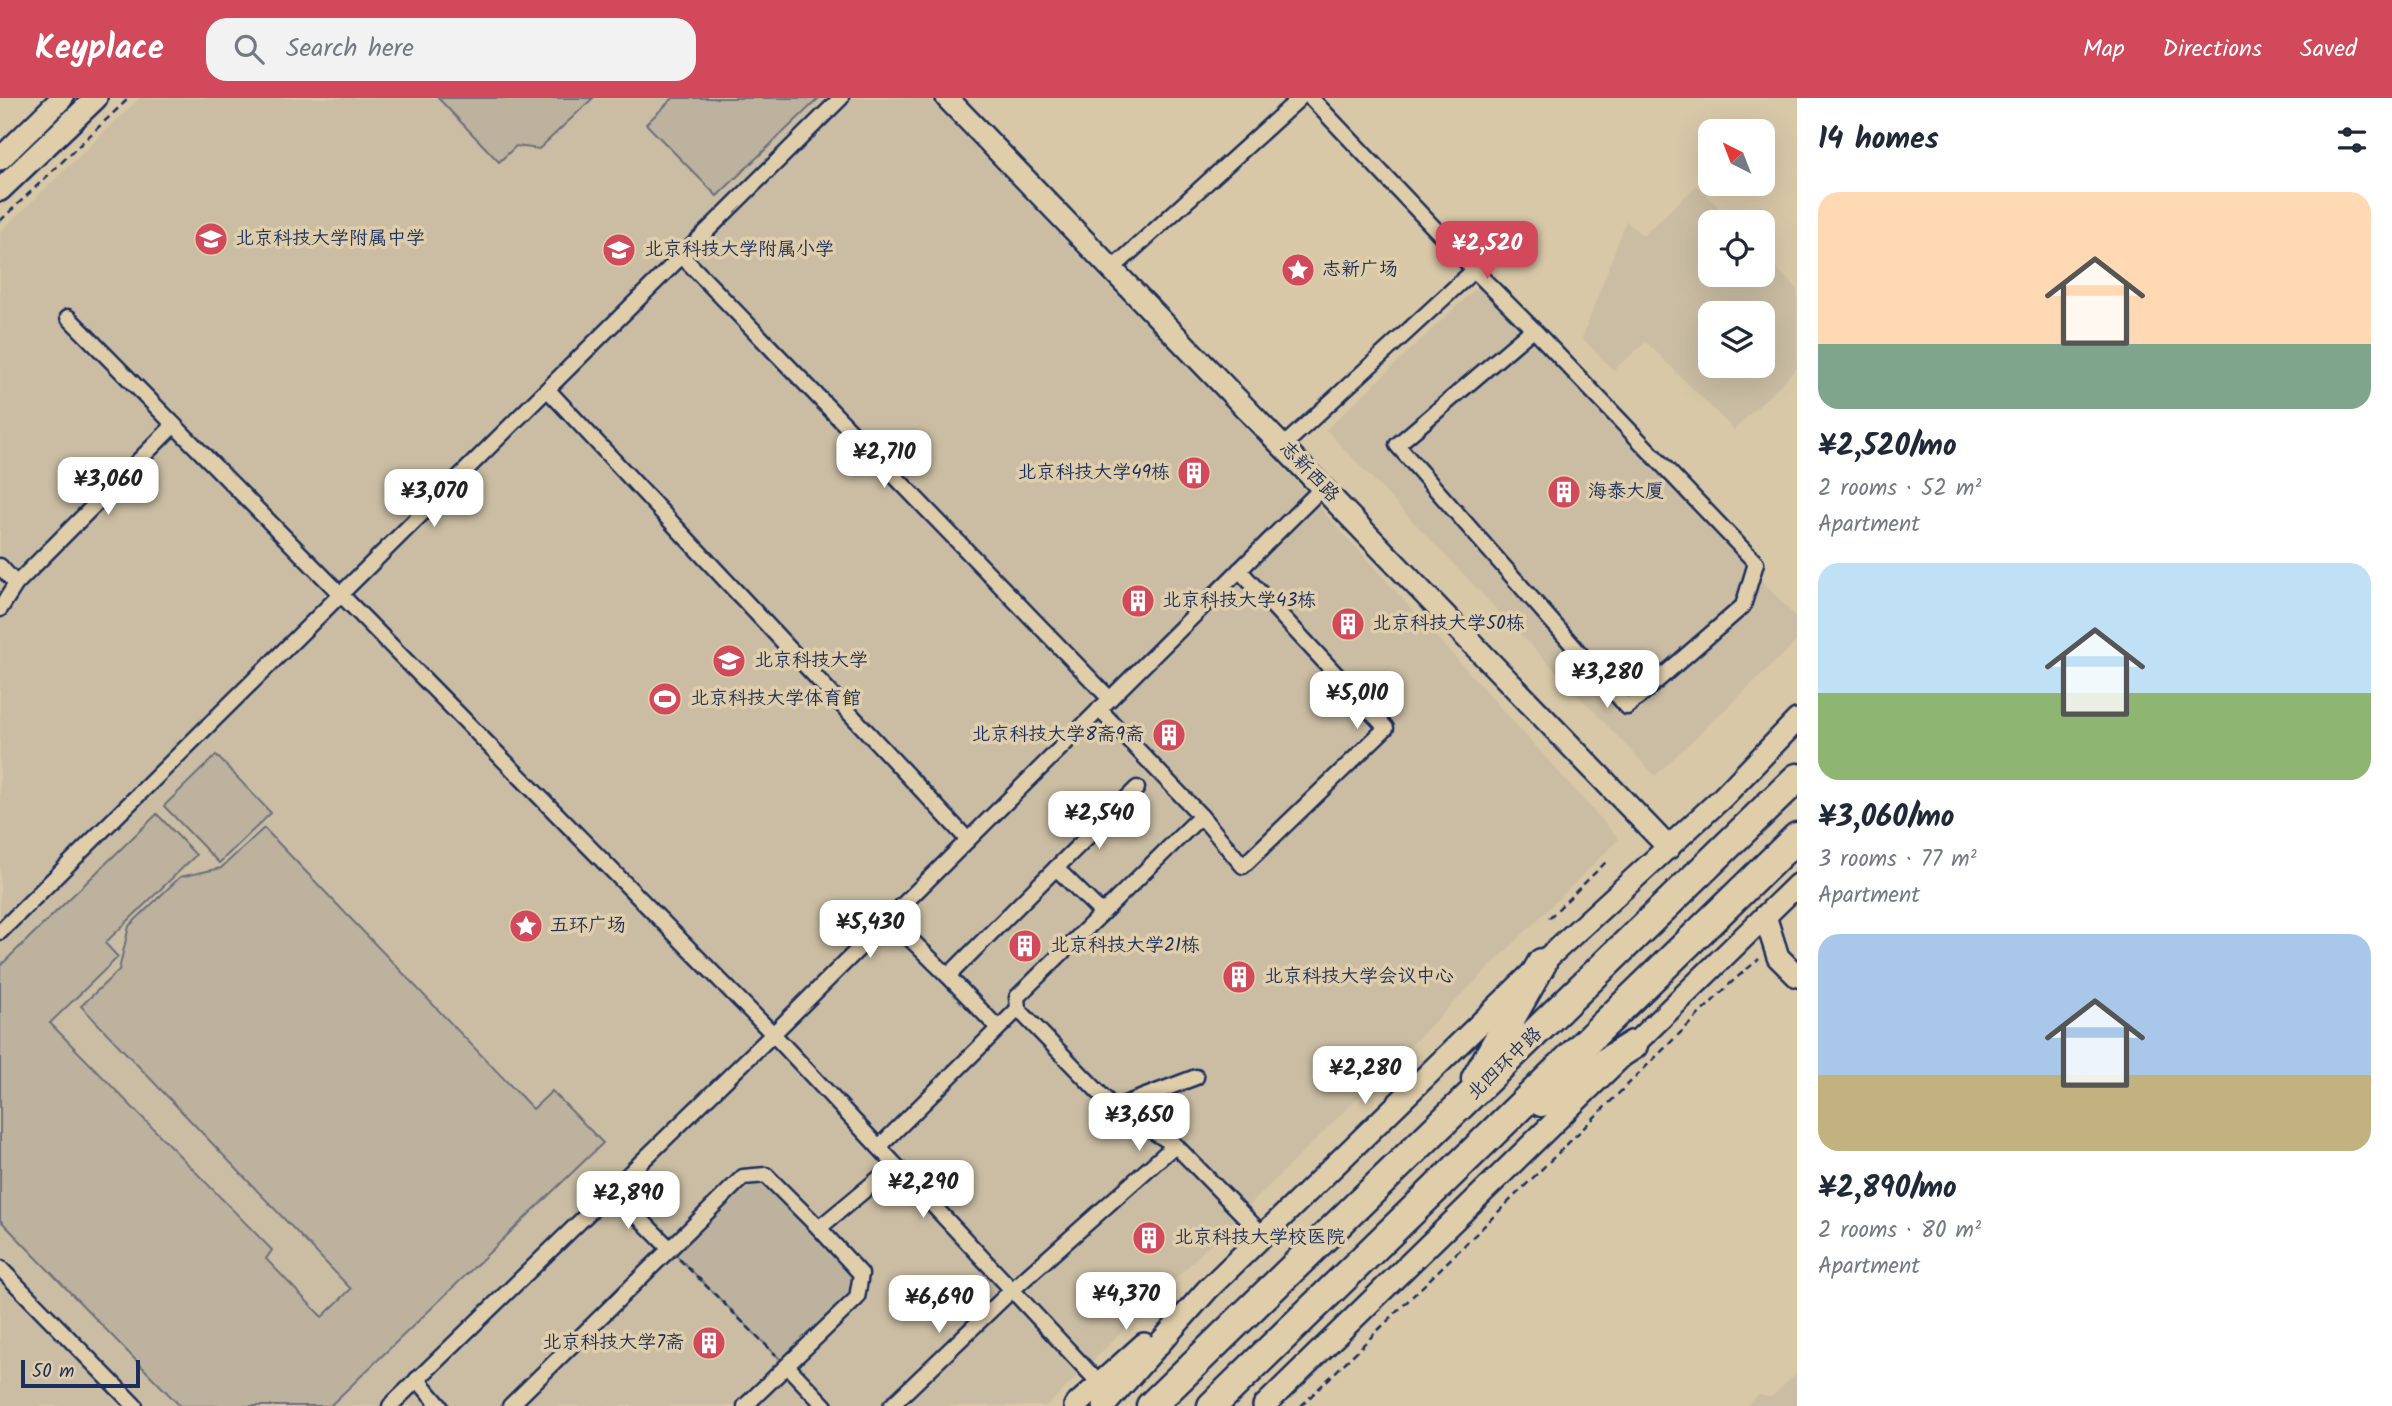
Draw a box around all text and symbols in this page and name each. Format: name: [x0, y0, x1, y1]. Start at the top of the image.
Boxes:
search box: [206, 18, 696, 81]
text: Keyplace: [35, 23, 164, 76]
text: Search here: [286, 28, 414, 70]
icon: search: [230, 30, 268, 68]
text: Map: [2083, 30, 2125, 69]
text: Directions: [2163, 30, 2262, 69]
text: Saved: [2300, 30, 2357, 69]
text: 14 homes: [1818, 116, 1939, 164]
north arrow: [1698, 119, 1774, 196]
map controls: [1698, 119, 1775, 378]
icon: filters: [2333, 121, 2371, 159]
button: locate: [1698, 210, 1775, 287]
school or university icon: 北京科技大学附属中学: [192, 220, 230, 258]
pin: ¥2,520: [1430, 222, 1544, 281]
place label: 北京科技大学附属中学: [235, 224, 425, 254]
text: ¥2,520: [1452, 226, 1522, 262]
school or university icon: 北京科技大学附属小学: [600, 231, 638, 269]
place label: 北京科技大学附属小学: [644, 235, 834, 265]
icon: home: [2032, 238, 2158, 364]
place icon: 志新广场: [1279, 251, 1317, 289]
place label: 志新广场: [1322, 255, 1398, 285]
button: layers: [1698, 301, 1775, 378]
text: ¥2,520/mo: [1818, 423, 1957, 471]
pin: ¥2,710: [827, 430, 941, 490]
street label: 志新西路: [1272, 434, 1346, 510]
text: ¥2,710: [852, 435, 916, 471]
building icon: 北京科技大学49栋: [1175, 454, 1213, 492]
pin: ¥3,060: [51, 458, 165, 517]
place label: 北京科技大学49栋: [1017, 458, 1170, 488]
text: ¥3,060: [74, 462, 142, 498]
pin: ¥3,070: [377, 470, 491, 529]
text: 2 rooms · 52 m²: [1818, 471, 1981, 507]
building icon: 海泰大厦: [1545, 473, 1583, 511]
text: ¥3,070: [400, 474, 468, 510]
place label: 海泰大厦: [1588, 477, 1664, 507]
text: Apartment: [1818, 507, 1920, 543]
building icon: 北京科技大学43栋: [1119, 582, 1157, 620]
place label: 北京科技大学43栋: [1162, 586, 1316, 616]
building icon: 北京科技大学50栋: [1329, 605, 1367, 643]
place label: 北京科技大学50栋: [1372, 609, 1525, 639]
icon: home: [2032, 609, 2158, 735]
school or university icon: 北京科技大学: [710, 642, 748, 680]
place label: 北京科技大学: [754, 646, 868, 676]
pin: ¥3,280: [1550, 650, 1664, 710]
text: ¥3,280: [1571, 655, 1643, 691]
pin: ¥5,010: [1300, 672, 1414, 731]
text: ¥5,010: [1326, 676, 1388, 712]
sports icon: 北京科技大学体育館: [646, 680, 684, 718]
place label: 北京科技大学体育館: [690, 684, 861, 714]
building icon: 北京科技大学8斋9斋: [1150, 716, 1188, 754]
place label: 北京科技大学8斋9斋: [971, 720, 1144, 750]
pin: ¥2,540: [1042, 792, 1156, 851]
text: ¥3,060/mo: [1818, 794, 1954, 842]
text: ¥2,540: [1064, 796, 1134, 832]
text: 3 rooms · 77 m²: [1818, 842, 1977, 878]
text: Apartment: [1818, 878, 1920, 914]
pin: ¥5,430: [813, 900, 927, 960]
text: ¥5,430: [836, 905, 904, 941]
place icon: 五环广场: [507, 907, 545, 945]
place label: 五环广场: [550, 911, 626, 941]
building icon: 北京科技大学21栋: [1006, 927, 1044, 965]
place label: 北京科技大学21栋: [1050, 931, 1200, 961]
building icon: 北京科技大学会议中心: [1220, 958, 1258, 996]
place label: 北京科技大学会议中心: [1264, 962, 1454, 992]
icon: home: [2032, 980, 2158, 1106]
street label: 北四环中路: [1460, 1020, 1550, 1108]
pin: ¥2,280: [1308, 1046, 1422, 1106]
text: ¥2,280: [1329, 1051, 1401, 1087]
pin: ¥3,650: [1082, 1094, 1196, 1153]
text: ¥3,650: [1105, 1098, 1173, 1134]
pin: ¥2,290: [866, 1160, 980, 1220]
text: ¥2,290: [888, 1165, 958, 1201]
text: ¥2,890/mo: [1818, 1165, 1957, 1213]
pin: ¥2,890: [571, 1172, 685, 1231]
text: ¥2,890: [593, 1176, 663, 1212]
text: 2 rooms · 80 m²: [1818, 1213, 1981, 1249]
building icon: 北京科技大学校医院: [1130, 1219, 1168, 1257]
place label: 北京科技大学校医院: [1174, 1223, 1345, 1253]
text: Apartment: [1818, 1249, 1920, 1285]
pin: ¥4,370: [1069, 1272, 1183, 1332]
pin: ¥6,690: [882, 1276, 996, 1335]
text: ¥4,370: [1092, 1277, 1160, 1313]
text: ¥6,690: [905, 1280, 973, 1316]
building icon: 北京科技大学7斋: [690, 1324, 728, 1362]
place label: 北京科技大学7斋: [542, 1328, 684, 1358]
scale bar: [21, 1357, 140, 1389]
text: 50 m: [32, 1357, 74, 1387]

